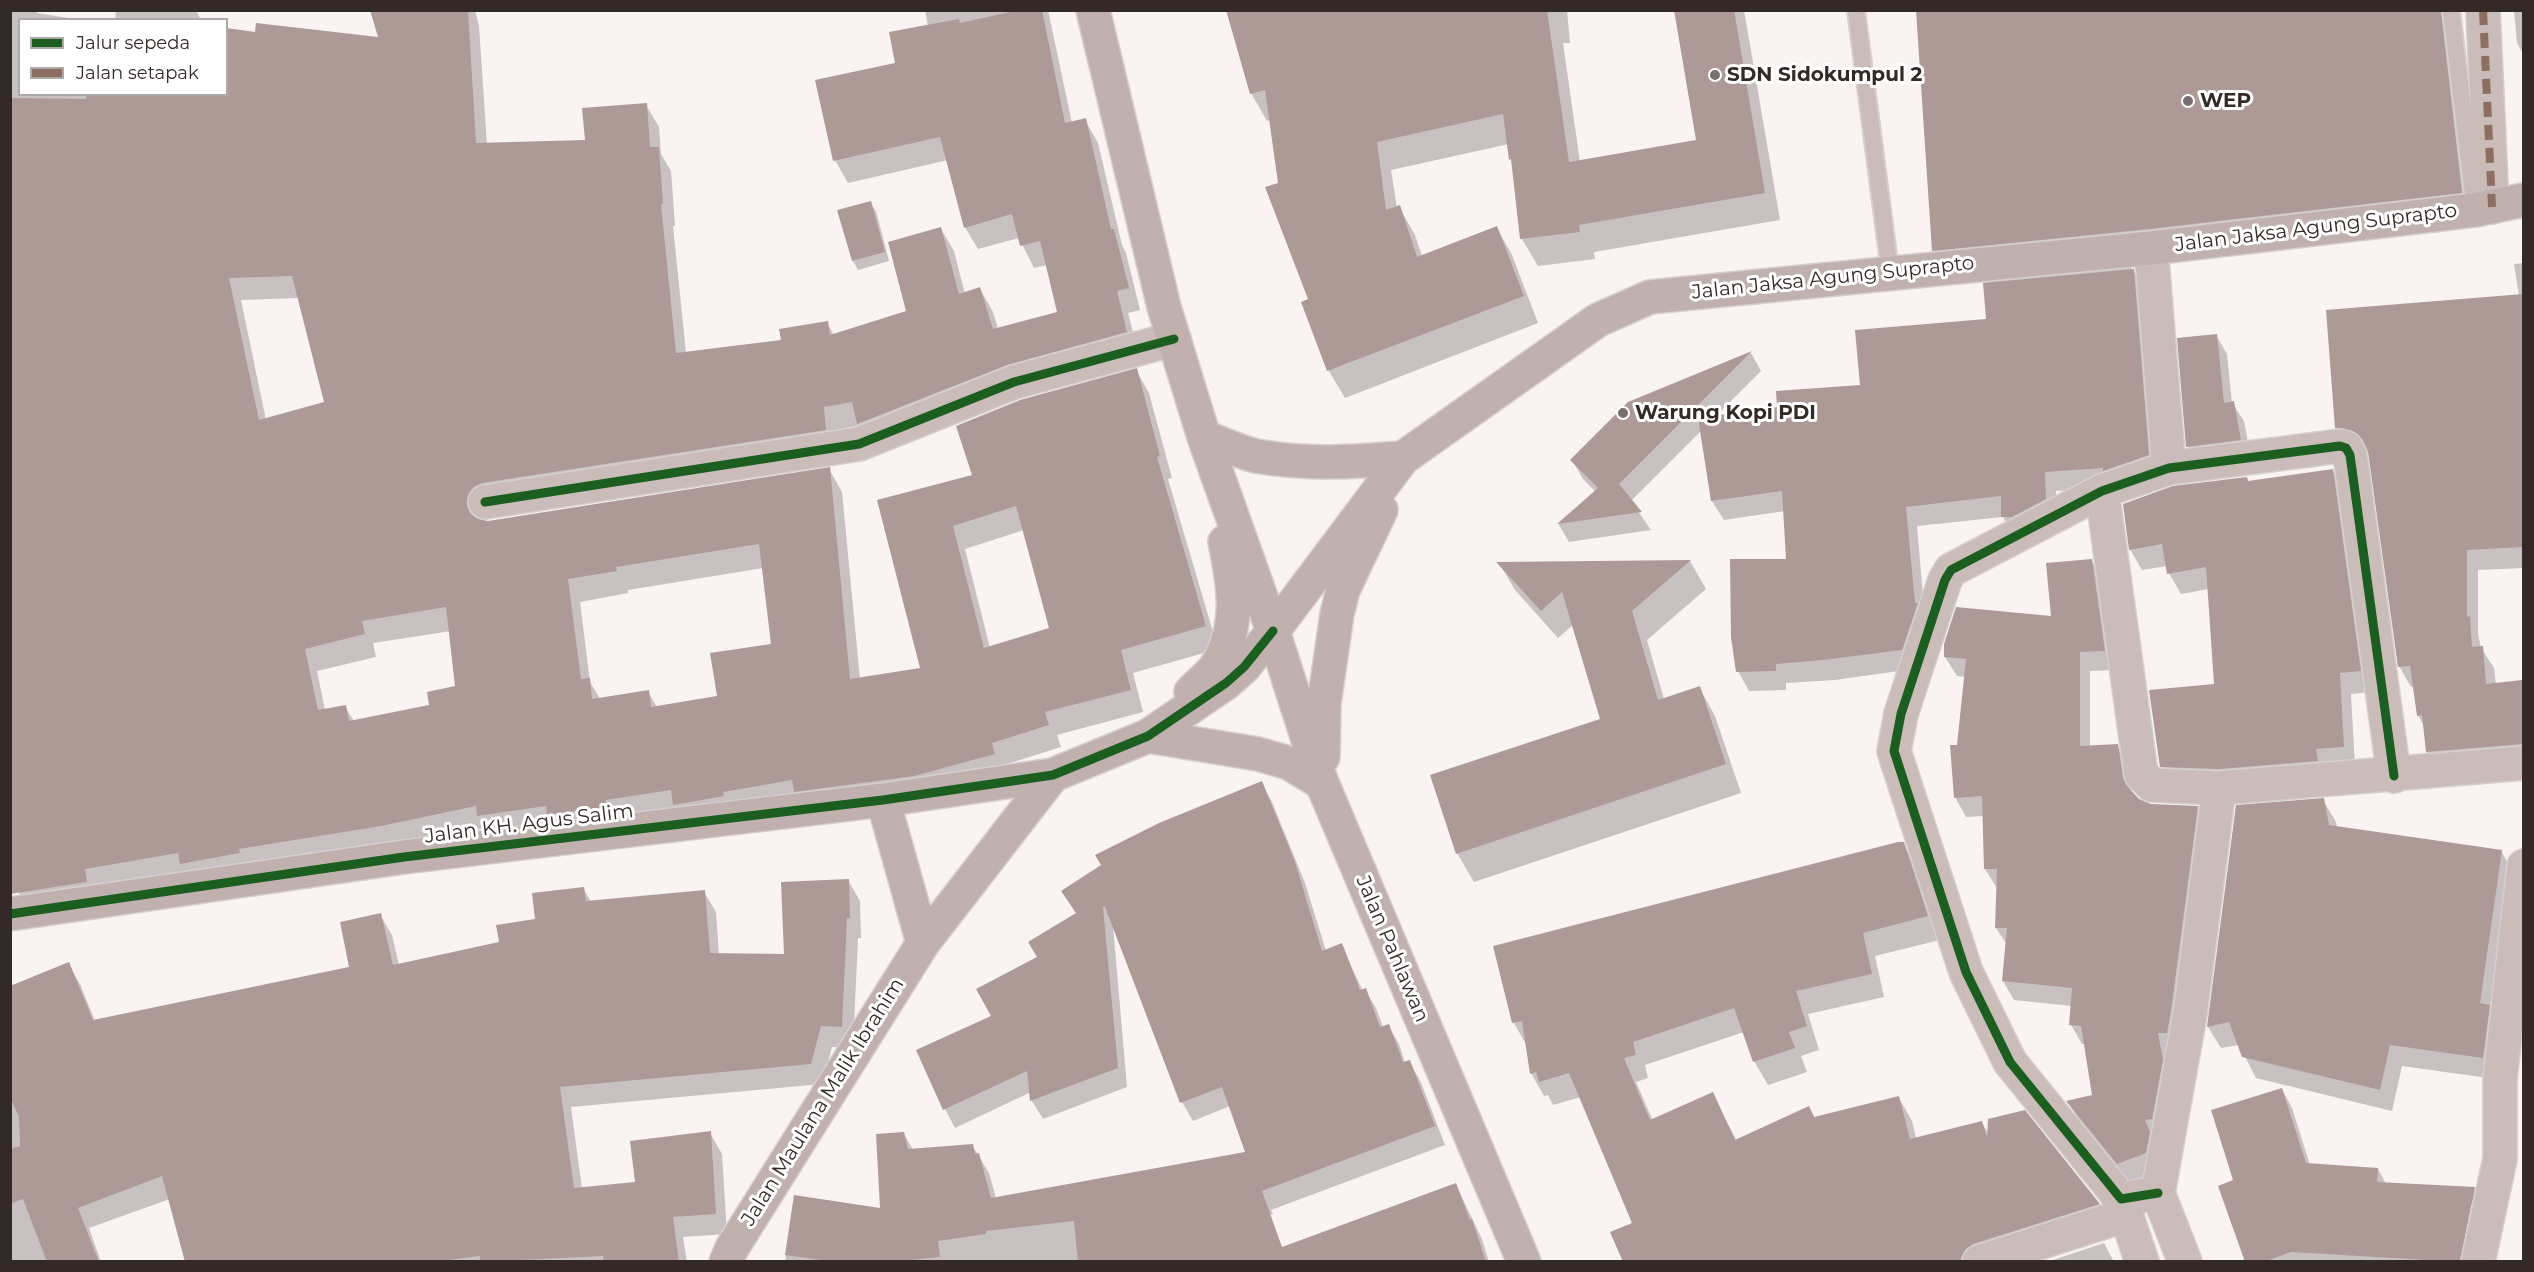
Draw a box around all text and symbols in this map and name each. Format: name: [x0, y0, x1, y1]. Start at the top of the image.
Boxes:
legend: [18, 18, 228, 96]
text: Jalur sepeda: [76, 32, 190, 54]
text: Jalan setapak: [76, 62, 199, 84]
place label: SDN Sidokumpul 2: [1727, 63, 1922, 87]
marker: SDN Sidokumpul 2: [1708, 68, 1722, 82]
place label: WEP: [2200, 89, 2251, 113]
marker: WEP: [2181, 94, 2195, 108]
street label: Jalan Jaksa Agung Suprapto: [2174, 199, 2458, 257]
street label: Jalan Jaksa Agung Suprapto: [1691, 251, 1975, 305]
place label: Warung Kopi PDI: [1635, 401, 1816, 425]
marker: Warung Kopi PDI: [1616, 406, 1630, 420]
street label: Jalan KH. Agus Salim: [423, 799, 635, 849]
street label: Jalan Pahlawan: [1350, 872, 1434, 1026]
street label: Jalan Maulana Malik Ibrahim: [737, 974, 909, 1230]

